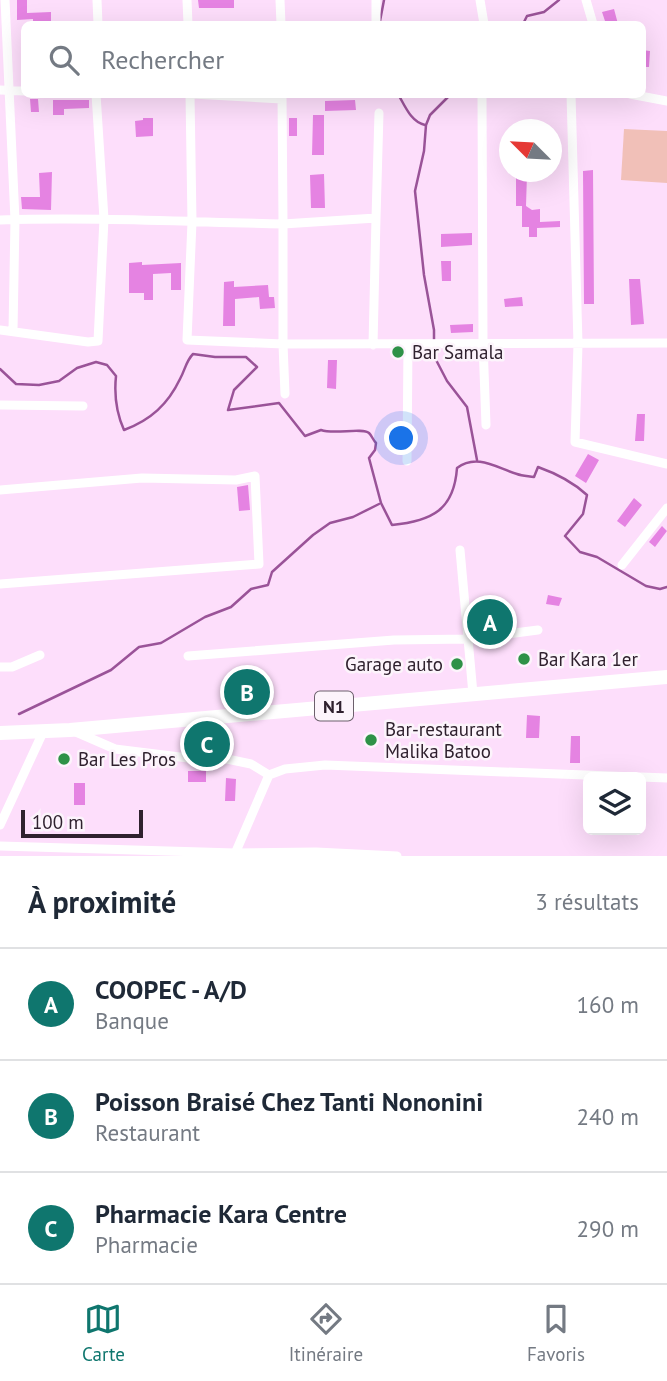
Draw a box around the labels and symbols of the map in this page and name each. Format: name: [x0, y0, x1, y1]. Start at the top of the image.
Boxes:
north arrow: [499, 119, 562, 182]
place label: Bar Samala: [412, 340, 503, 364]
marker: Bar Samala: [390, 344, 406, 360]
your location: [384, 421, 418, 455]
pin: A: [467, 596, 513, 648]
place label: Bar Kara 1er: [538, 647, 638, 671]
marker: Bar Kara 1er: [516, 651, 532, 667]
place label: Garage auto: [345, 652, 443, 676]
marker: Garage auto: [449, 656, 465, 672]
pin: B: [224, 666, 270, 718]
road number: N1: [315, 692, 353, 720]
place label: Bar-restaurant Malika Batoo: [385, 717, 502, 763]
pin: C: [184, 718, 230, 770]
marker: Bar-restaurant Malika Batoo: [363, 732, 379, 748]
place label: Bar Les Pros: [78, 747, 176, 771]
marker: Bar Les Pros: [56, 751, 72, 767]
scale bar: [21, 807, 144, 839]

